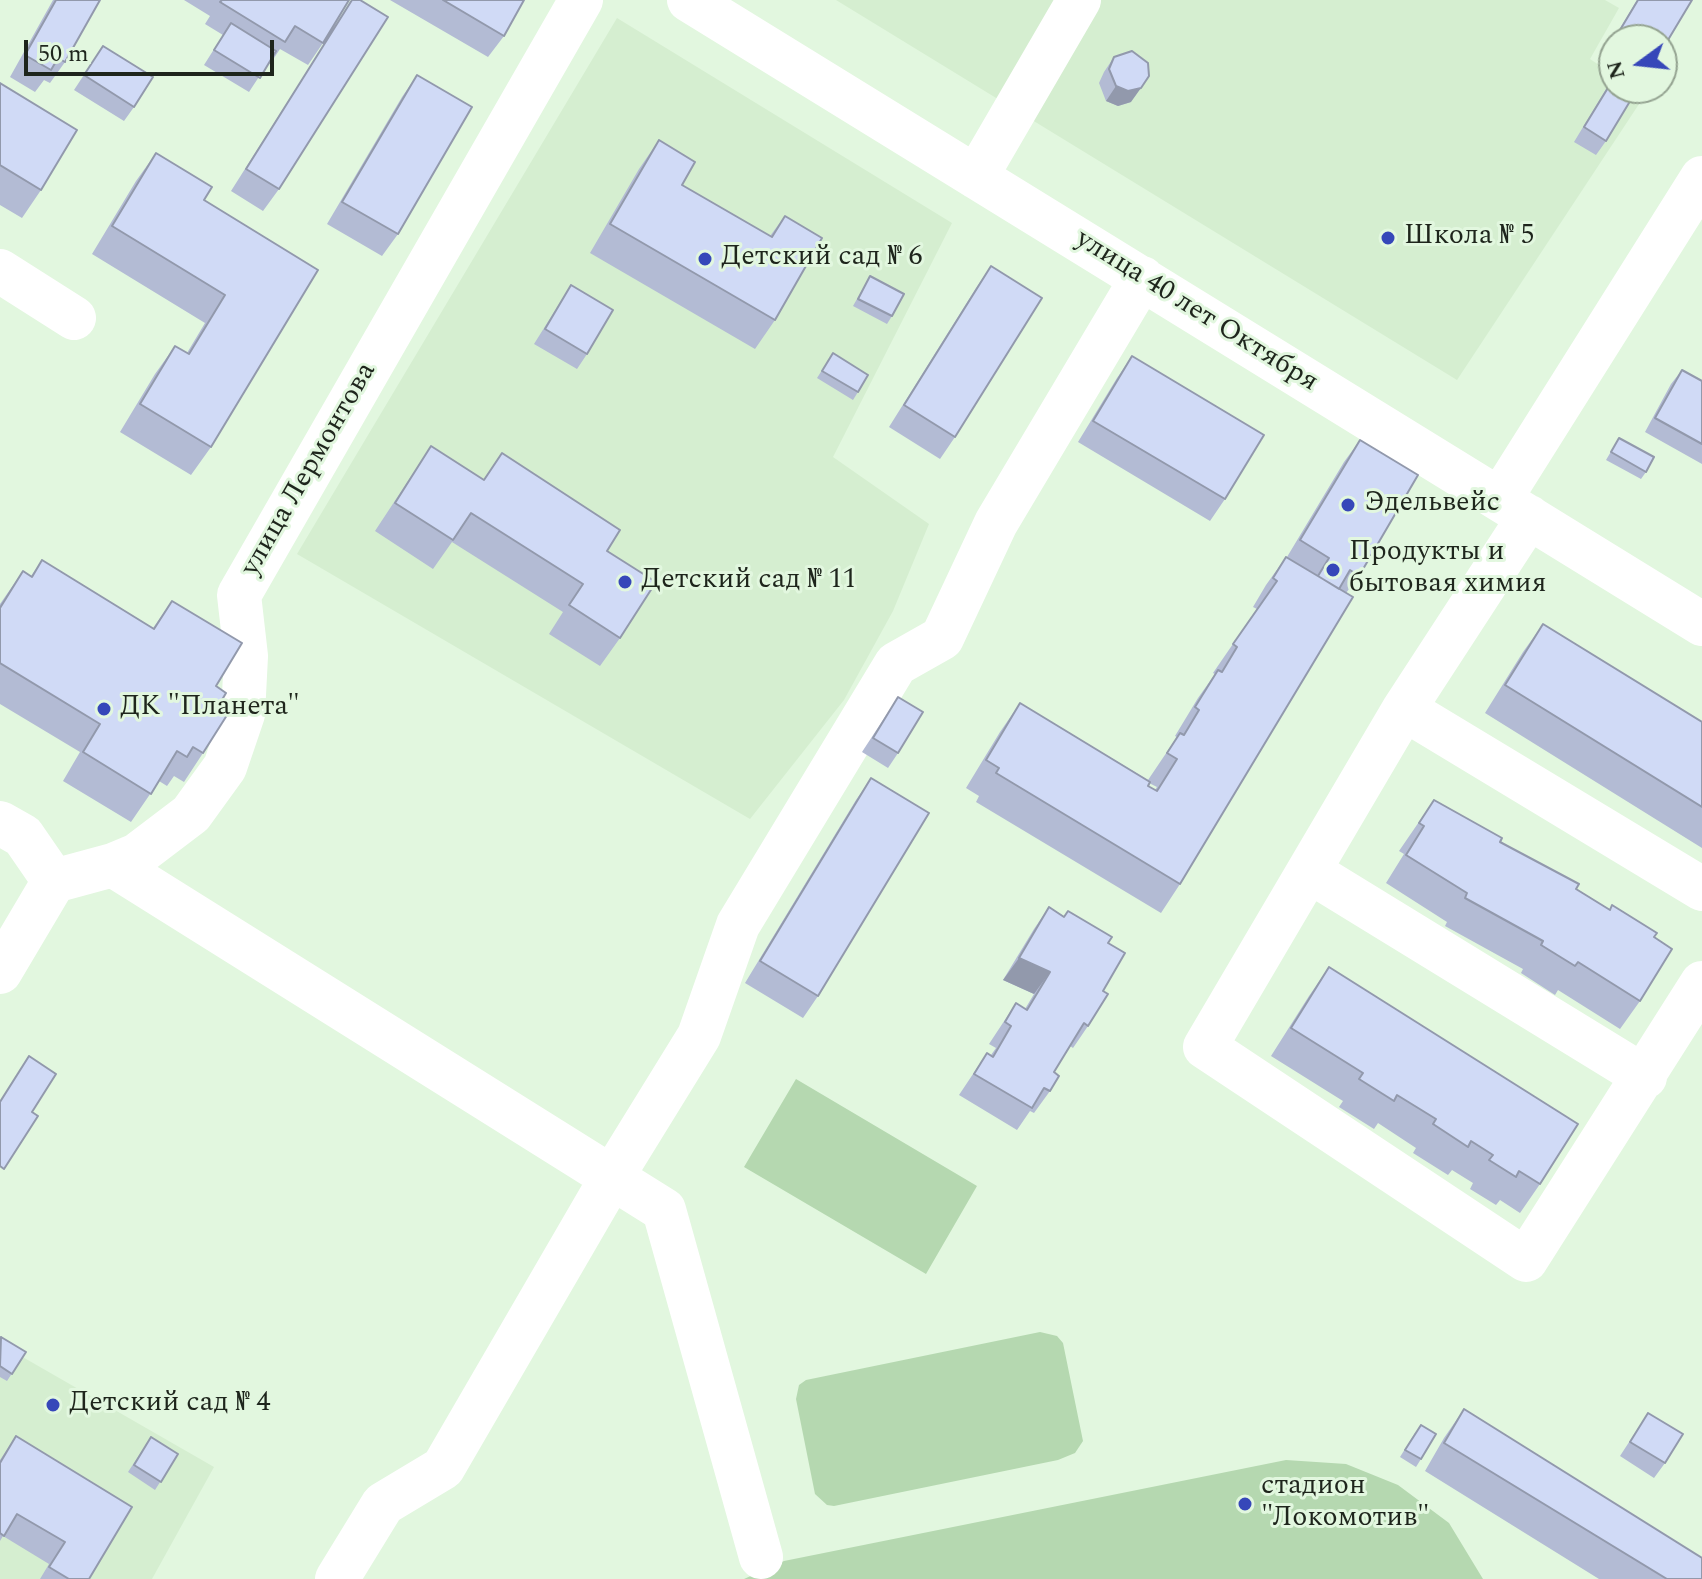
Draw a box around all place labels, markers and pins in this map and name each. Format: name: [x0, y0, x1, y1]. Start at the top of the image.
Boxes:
place label: Школа № 5: [1404, 221, 1535, 255]
marker: Школа № 5: [1379, 229, 1397, 247]
place label: Детский сад № 6: [721, 242, 922, 276]
marker: Детский сад № 6: [696, 250, 714, 268]
place label: Эдельвейс: [1364, 488, 1500, 522]
marker: Эдельвейс: [1339, 496, 1357, 514]
place label: Продукты и бытовая химия: [1349, 537, 1547, 603]
marker: Продукты и бытовая химия: [1324, 561, 1342, 579]
place label: Детский сад № 11: [641, 565, 856, 599]
marker: Детский сад № 11: [616, 573, 634, 591]
place label: ДК "Планета": [120, 692, 300, 726]
marker: ДК "Планета": [95, 700, 113, 718]
place label: Детский сад № 4: [69, 1388, 270, 1422]
marker: Детский сад № 4: [44, 1396, 62, 1414]
place label: стадион "Локомотив": [1261, 1471, 1430, 1537]
marker: стадион "Локомотив": [1236, 1495, 1254, 1513]

